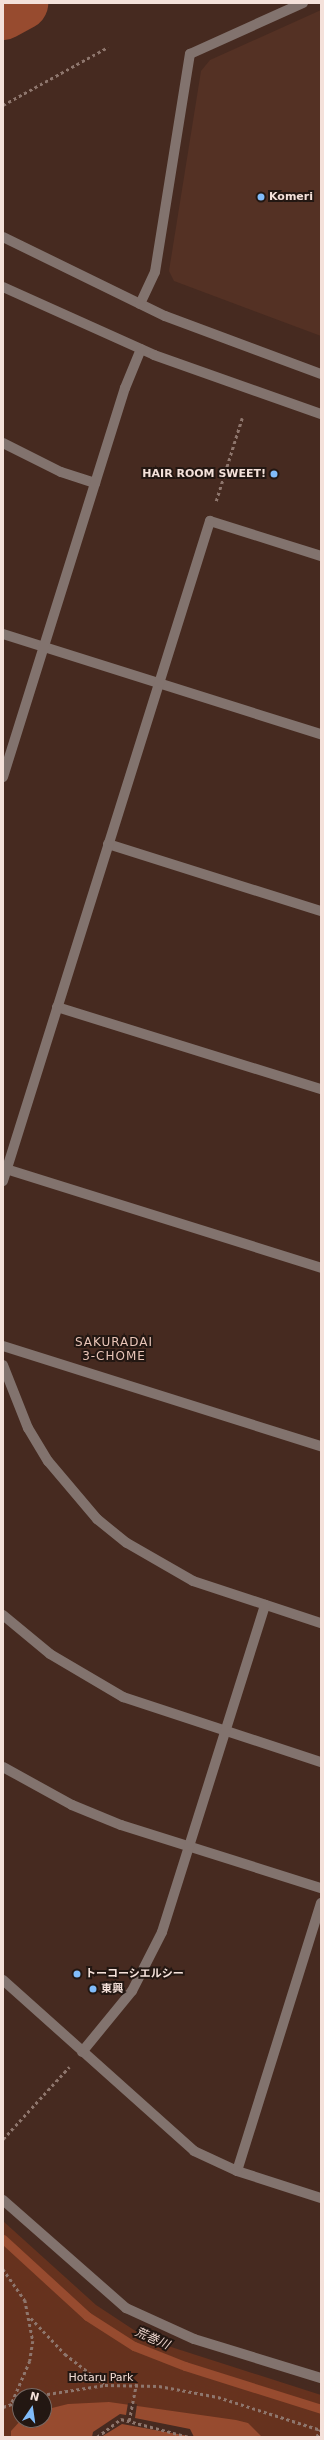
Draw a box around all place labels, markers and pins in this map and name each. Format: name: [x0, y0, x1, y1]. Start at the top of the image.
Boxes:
place label: Komeri: [269, 190, 313, 204]
marker: Komeri: [256, 192, 266, 202]
place label: HAIR ROOM SWEET!: [142, 467, 266, 481]
marker: HAIR ROOM SWEET!: [269, 469, 279, 479]
place label: トーコーシエルシー: [85, 1967, 184, 1981]
marker: トーコーシエルシー: [72, 1969, 82, 1979]
place label: 東興: [101, 1982, 123, 1996]
marker: 東興: [88, 1984, 98, 1994]

